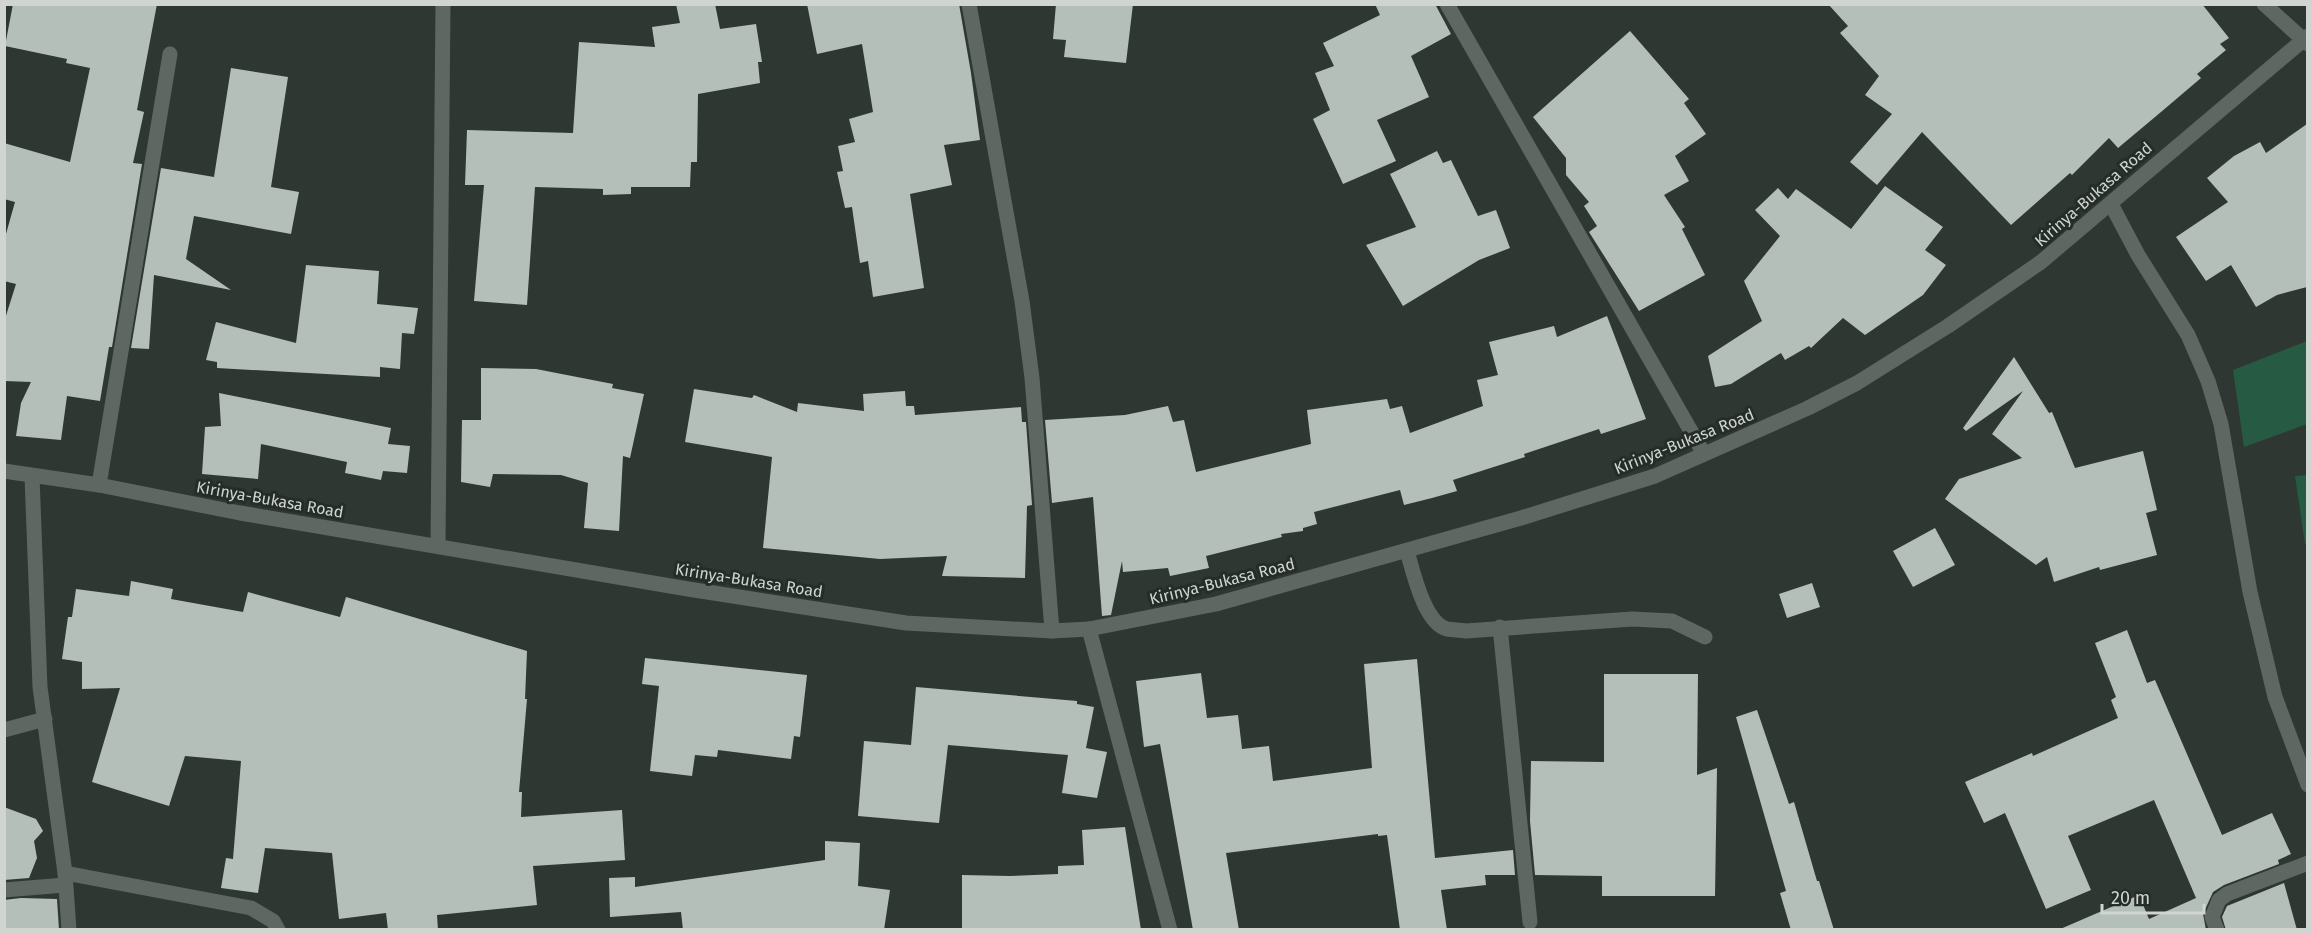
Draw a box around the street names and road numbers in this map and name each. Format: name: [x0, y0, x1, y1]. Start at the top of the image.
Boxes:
street label: Kirinya-Bukasa Road: [2031, 138, 2156, 250]
street label: Kirinya-Bukasa Road: [1611, 405, 1757, 478]
street label: Kirinya-Bukasa Road: [195, 477, 345, 522]
street label: Kirinya-Bukasa Road: [1147, 554, 1297, 609]
street label: Kirinya-Bukasa Road: [674, 559, 824, 602]

